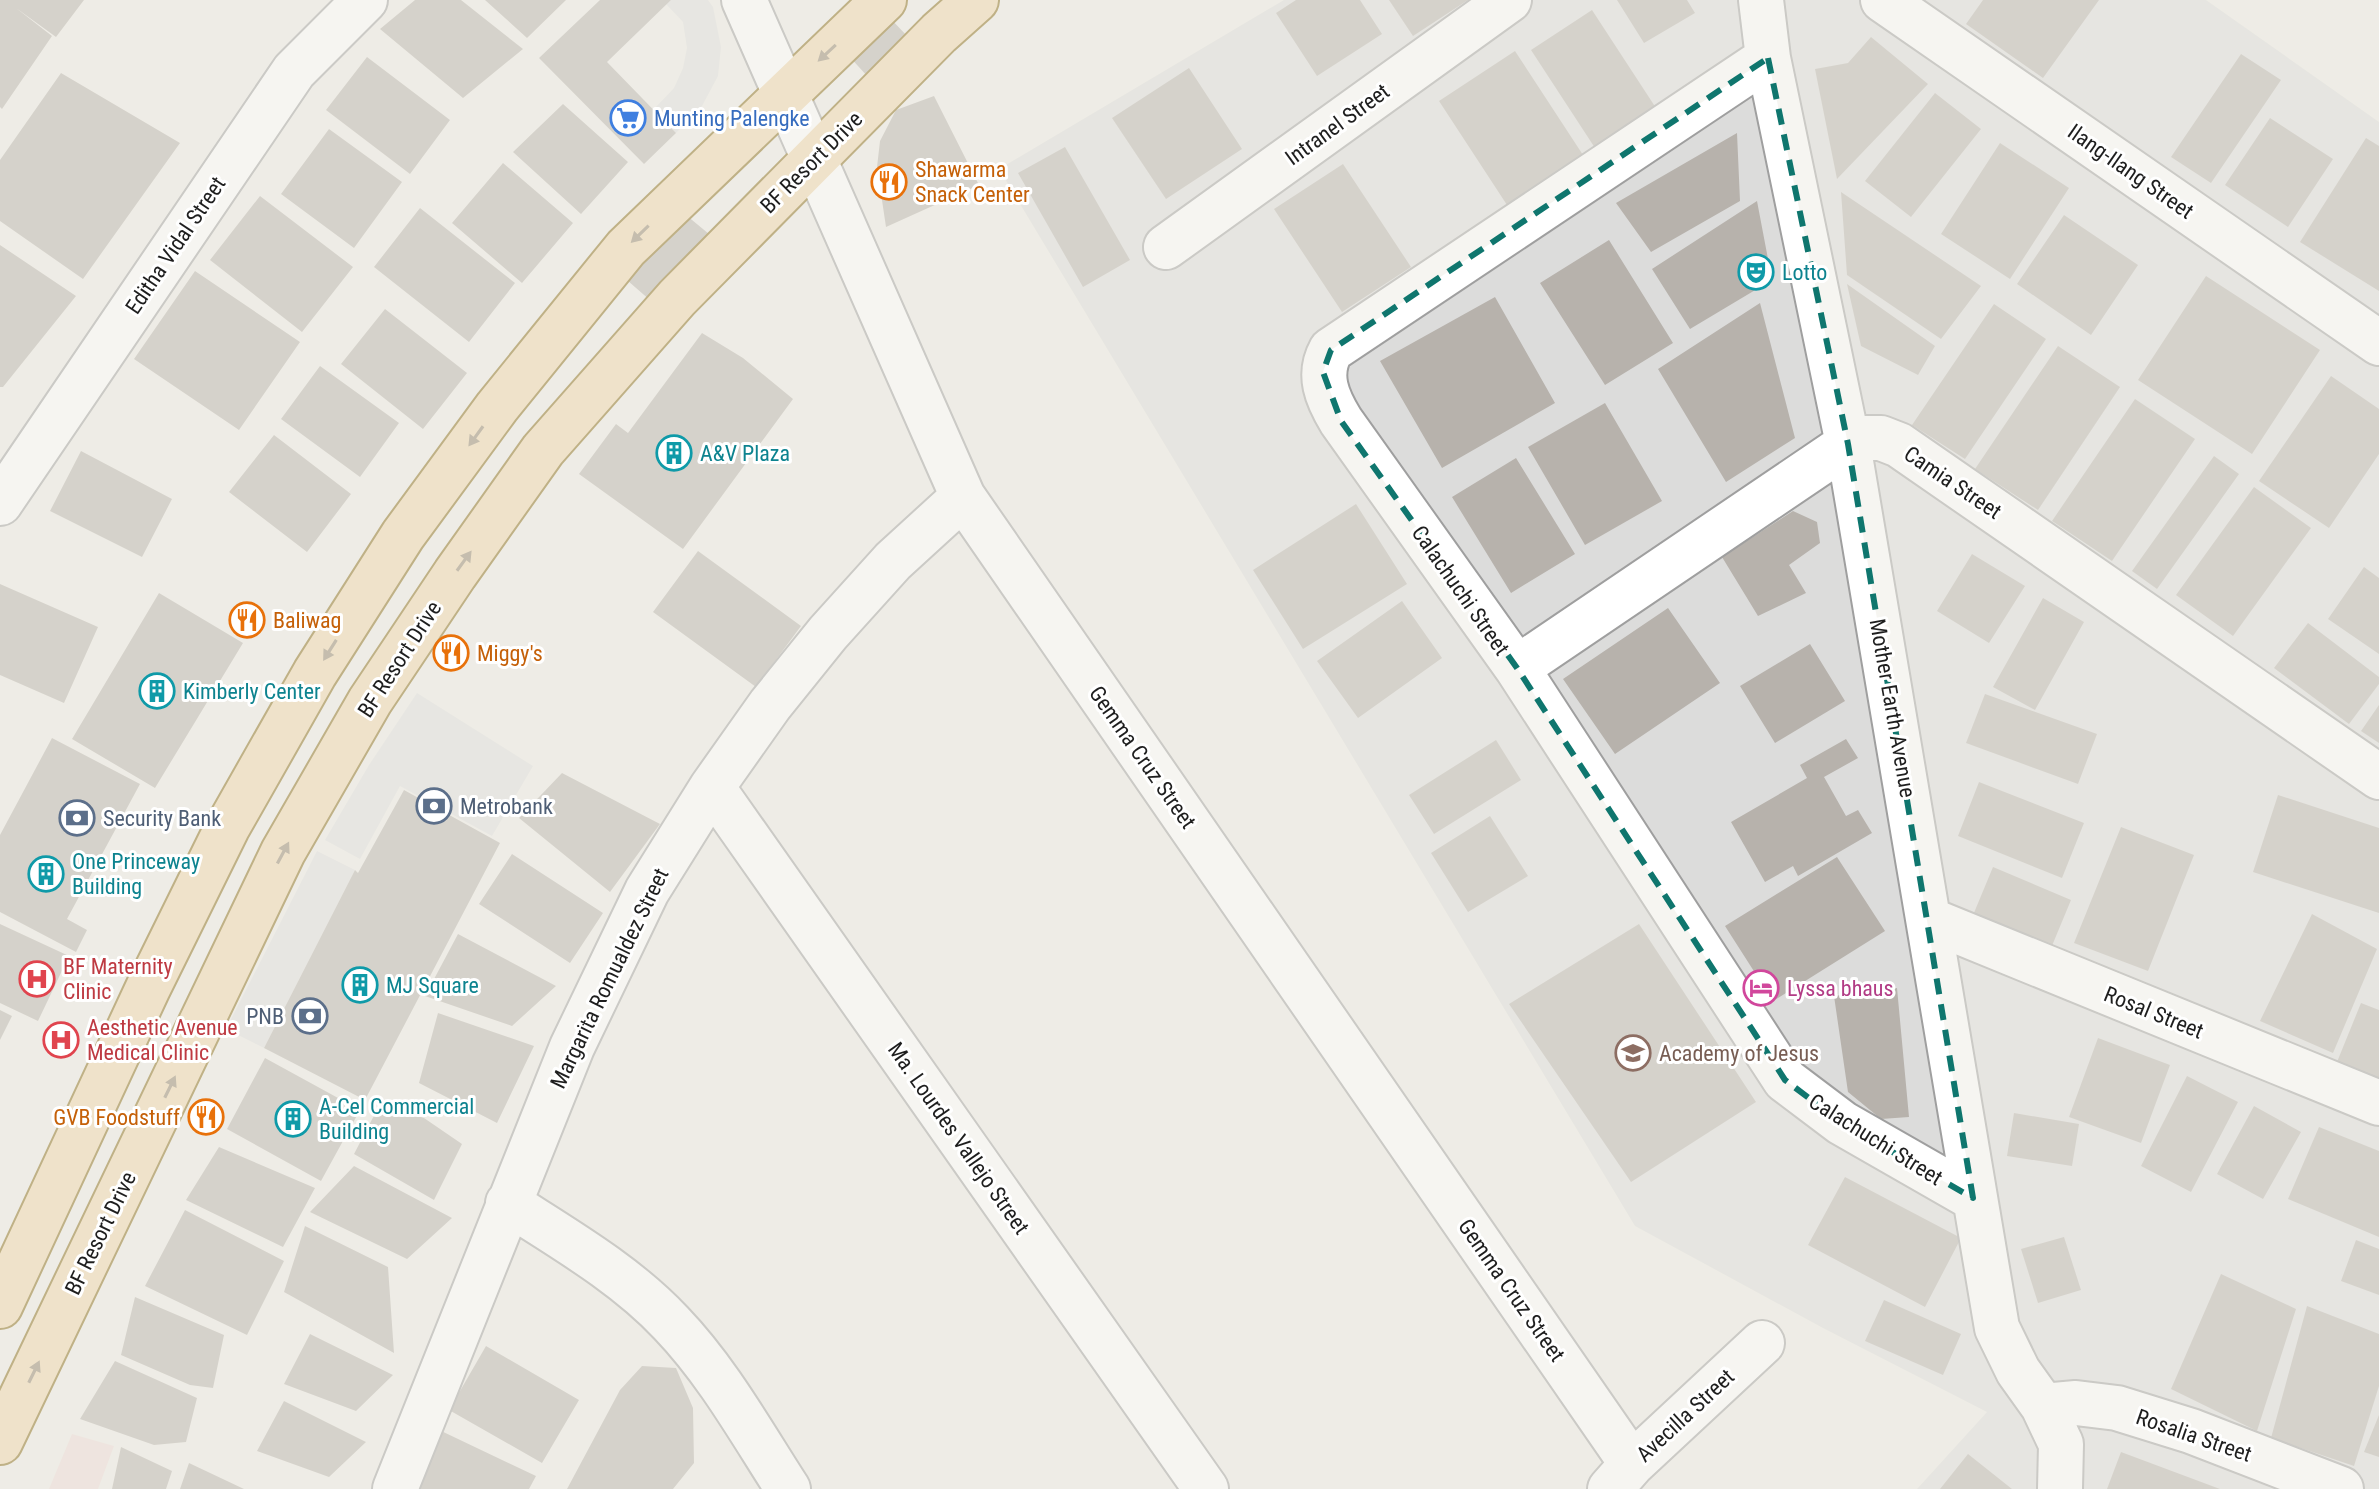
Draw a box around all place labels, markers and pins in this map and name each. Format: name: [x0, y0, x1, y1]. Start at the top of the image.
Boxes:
supermarket icon: Munting Palengke: [609, 99, 647, 137]
place label: Munting Palengke: [654, 106, 810, 131]
place label: Shawarma Snack Center: [915, 157, 1030, 207]
restaurant icon: Shawarma Snack Center: [870, 163, 908, 201]
theatre icon: Lotto: [1737, 253, 1775, 291]
place label: Lotto: [1782, 260, 1827, 285]
building icon: A&V Plaza: [655, 434, 693, 472]
place label: A&V Plaza: [700, 441, 790, 466]
restaurant icon: Baliwag: [228, 601, 266, 639]
place label: Baliwag: [273, 608, 341, 633]
restaurant icon: Miggy's: [432, 634, 470, 672]
place label: Miggy's: [477, 641, 543, 666]
building icon: Kimberly Center: [138, 672, 176, 710]
place label: Kimberly Center: [183, 679, 321, 704]
bank icon: Metrobank: [415, 787, 453, 825]
place label: Metrobank: [460, 794, 553, 819]
bank icon: Security Bank: [58, 799, 96, 837]
place label: Security Bank: [103, 806, 221, 831]
place label: One Princeway Building: [72, 849, 200, 899]
building icon: One Princeway Building: [27, 855, 65, 893]
place label: BF Maternity Clinic: [63, 954, 173, 1004]
hospital icon: BF Maternity Clinic: [18, 960, 56, 998]
building icon: MJ Square: [341, 966, 379, 1004]
hotel icon: Lyssa bhaus: [1742, 969, 1780, 1007]
place label: MJ Square: [386, 973, 479, 998]
place label: Lyssa bhaus: [1787, 976, 1894, 1001]
bank icon: PNB: [291, 997, 329, 1035]
place label: PNB: [246, 1004, 284, 1029]
place label: Aesthetic Avenue Medical Clinic: [87, 1015, 238, 1065]
hospital icon: Aesthetic Avenue Medical Clinic: [42, 1021, 80, 1059]
school or university icon: Academy of Jesus: [1614, 1034, 1652, 1072]
place label: Academy of Jesus: [1659, 1041, 1819, 1066]
place label: A-Cel Commercial Building: [319, 1094, 474, 1144]
restaurant icon: GVB Foodstuff: [187, 1098, 225, 1136]
building icon: A-Cel Commercial Building: [274, 1100, 312, 1138]
place label: GVB Foodstuff: [53, 1105, 180, 1130]

